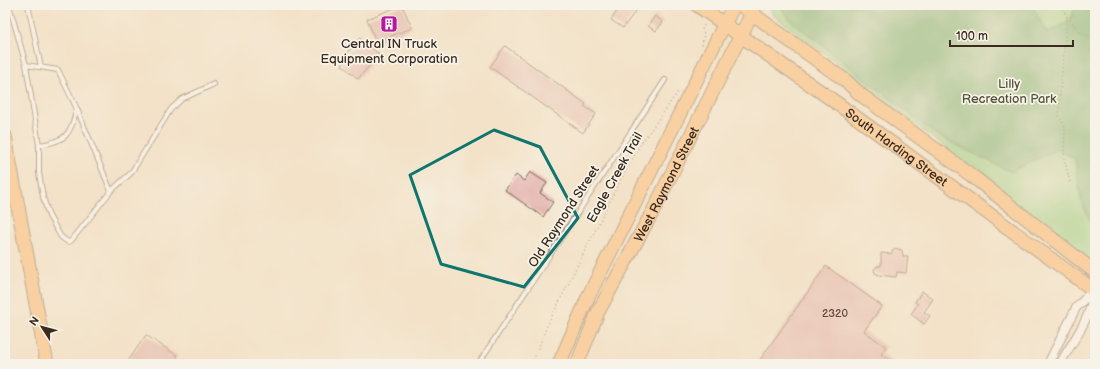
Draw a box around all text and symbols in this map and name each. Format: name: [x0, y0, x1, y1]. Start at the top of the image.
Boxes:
building icon: Central IN Truck Equipment Corporation: [379, 14, 399, 34]
scale bar: [950, 22, 1073, 48]
text: 100 m: [956, 29, 988, 44]
place label: Central IN Truck Equipment Corporation: [320, 36, 458, 67]
park label: Lilly Recreation Park: [962, 76, 1057, 107]
street label: South Harding Street: [842, 105, 951, 190]
street label: West Raymond Street: [631, 124, 703, 245]
street label: Eagle Creek Trail: [583, 129, 646, 226]
street label: Old Raymond Street: [525, 163, 603, 270]
north arrow: [22, 307, 62, 347]
house number: 2320: [822, 307, 849, 320]
text: N: [27, 314, 42, 329]

